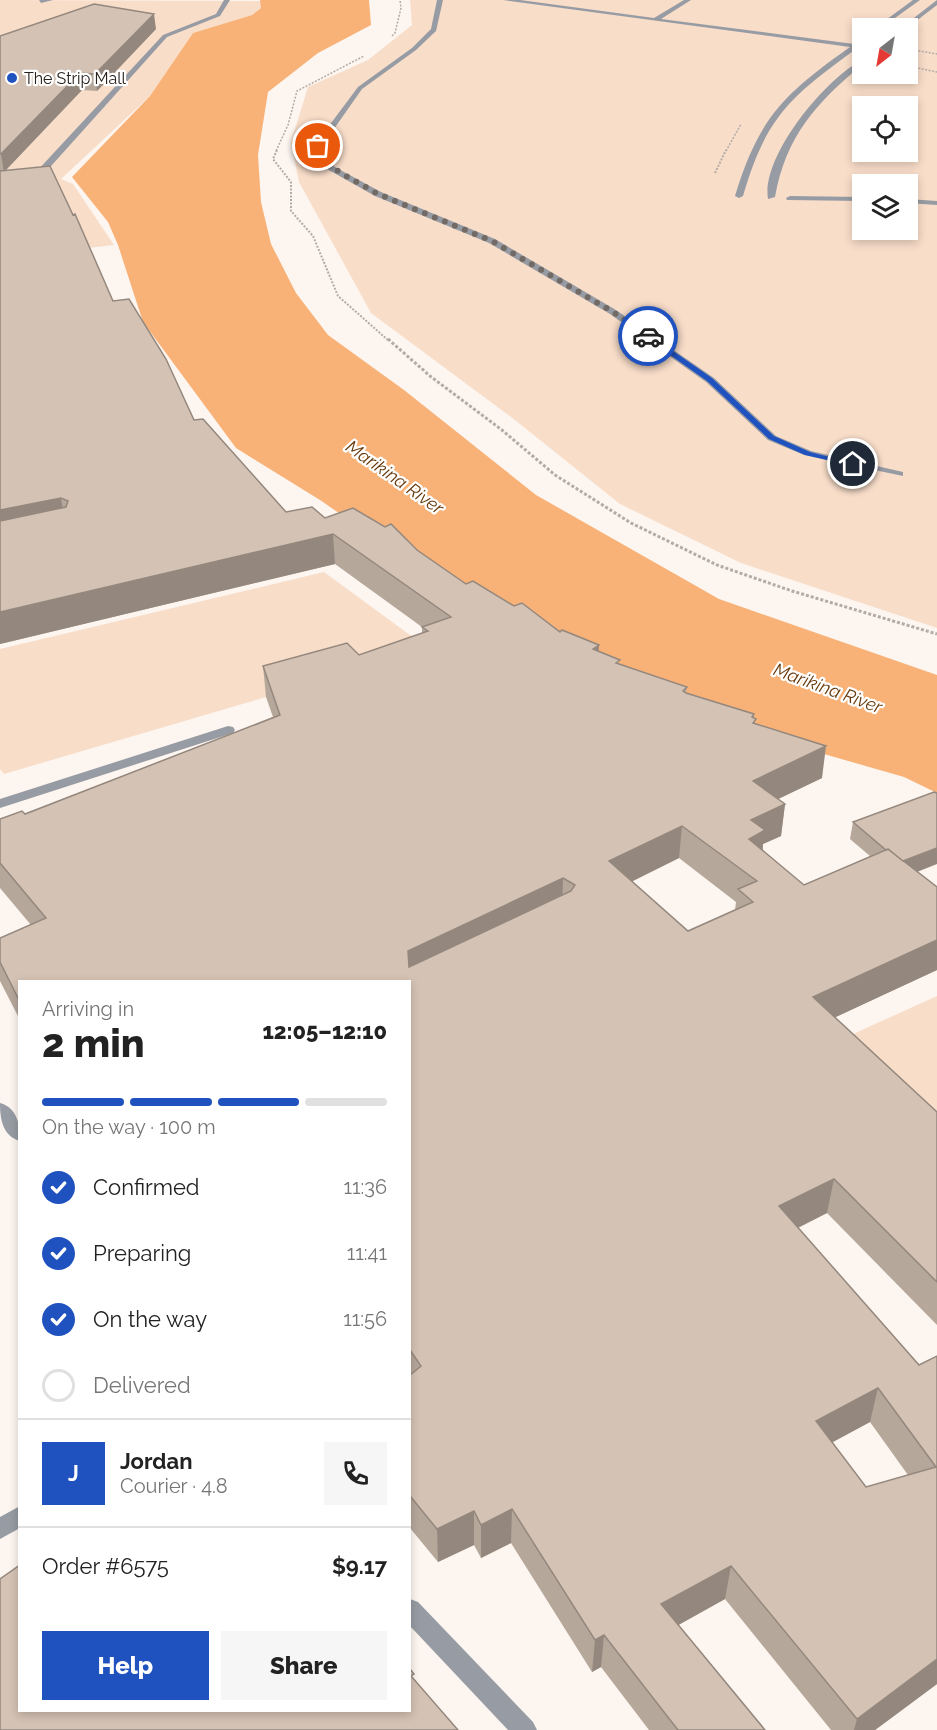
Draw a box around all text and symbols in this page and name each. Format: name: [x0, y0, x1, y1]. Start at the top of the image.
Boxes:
north arrow: [852, 18, 918, 84]
map controls: [852, 18, 918, 240]
place label: The Strip Mall: [24, 69, 127, 88]
marker: The Strip Mall: [5, 71, 19, 85]
button: locate: [852, 96, 918, 162]
pin: [292, 120, 343, 171]
icon: bag: [301, 129, 334, 162]
button: layers: [852, 174, 918, 240]
courier: [618, 306, 678, 366]
icon: car: [632, 320, 665, 353]
water label: Marikina River: [342, 436, 448, 519]
pin: [827, 438, 878, 489]
icon: home: [836, 447, 869, 480]
water label: Marikina River: [771, 659, 886, 718]
text: Arriving in: [42, 997, 134, 1021]
text: 12:05–12:10: [262, 1018, 387, 1044]
text: 2 min: [42, 1020, 145, 1066]
text: On the way · 100 m: [42, 1115, 216, 1139]
icon: check: [42, 1171, 75, 1204]
text: Confirmed: [93, 1174, 200, 1200]
text: 11:36: [343, 1175, 387, 1199]
icon: check: [42, 1237, 75, 1270]
text: Preparing: [93, 1240, 191, 1266]
text: 11:41: [347, 1241, 387, 1265]
icon: check: [42, 1303, 75, 1336]
text: On the way: [93, 1306, 207, 1332]
text: 11:56: [343, 1307, 387, 1331]
text: Delivered: [93, 1372, 191, 1398]
button: phone: [324, 1442, 387, 1505]
text: Jordan: [120, 1448, 192, 1474]
text: J: [68, 1460, 79, 1486]
text: Courier · 4.8: [120, 1474, 228, 1498]
text: Order #6575: [42, 1553, 169, 1579]
text: $9.17: [332, 1553, 387, 1579]
button: Help: [42, 1631, 209, 1700]
button: Share: [221, 1631, 387, 1700]

